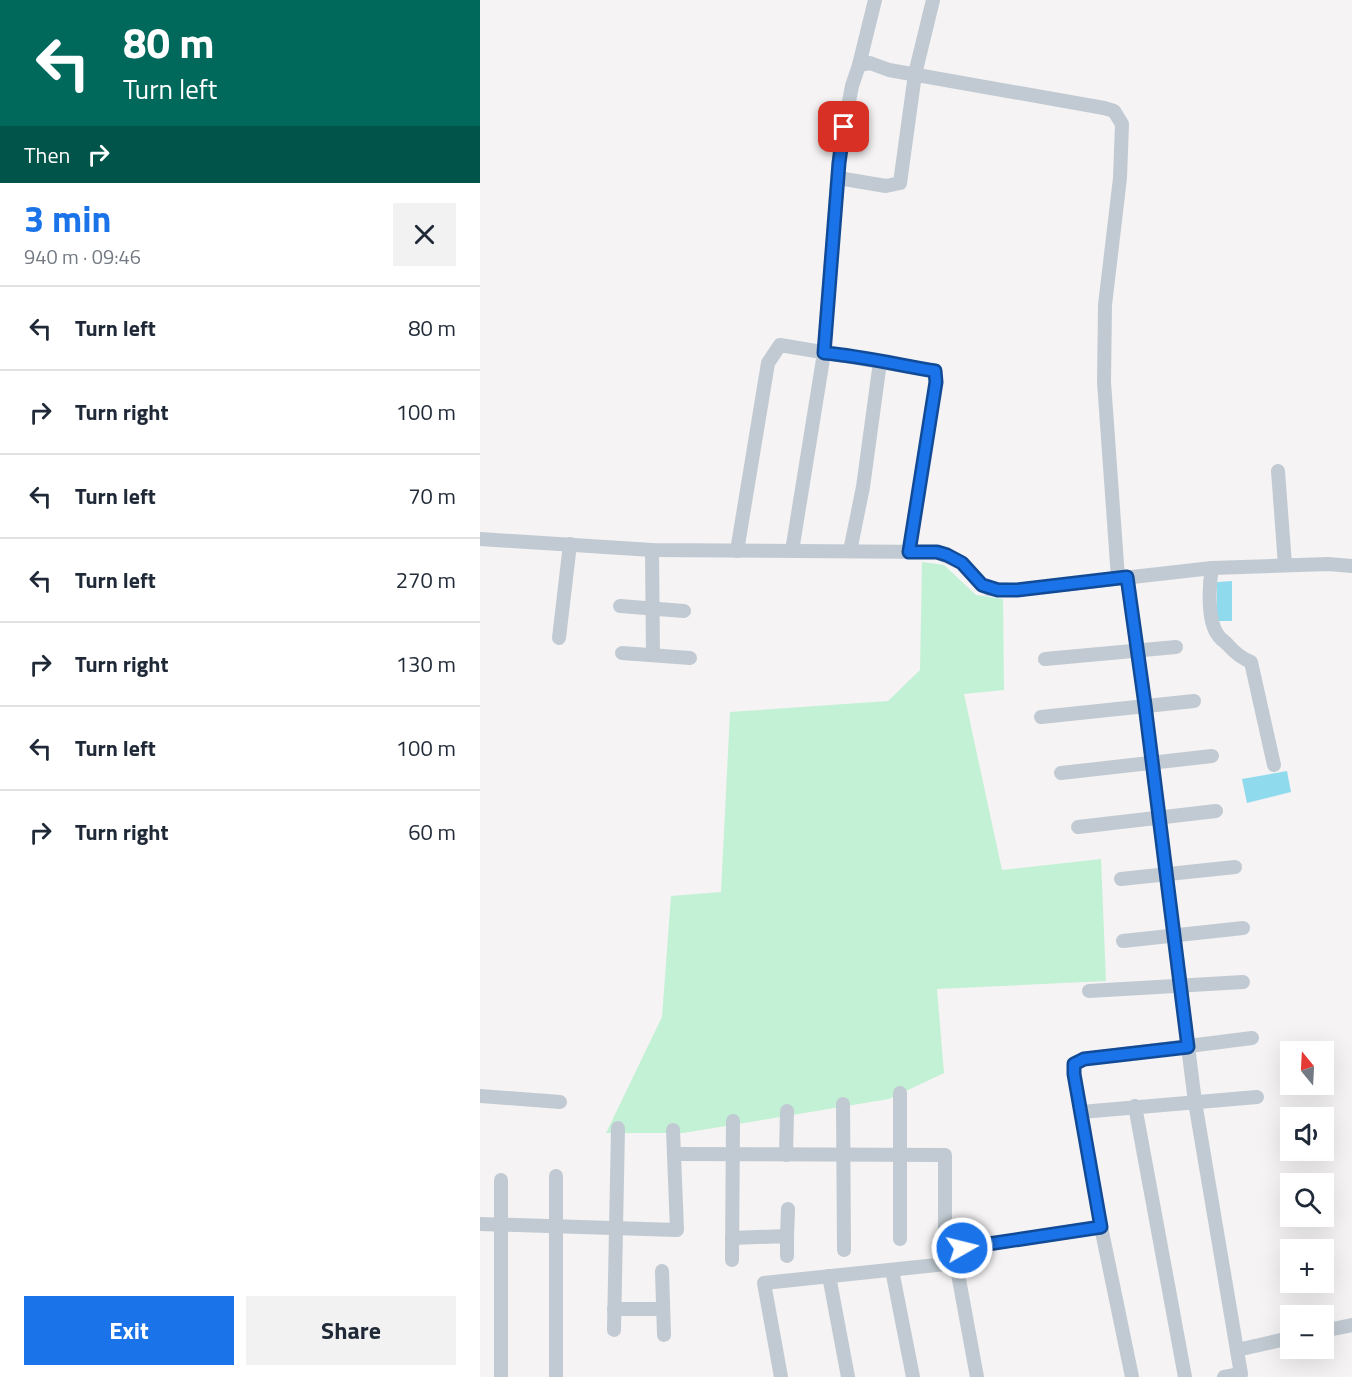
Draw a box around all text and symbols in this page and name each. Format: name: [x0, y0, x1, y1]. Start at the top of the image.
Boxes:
text: 80 m: [123, 10, 215, 74]
icon: left: [24, 24, 102, 102]
text: Turn left: [123, 68, 217, 109]
pin: [818, 101, 869, 152]
icon: arrive: [827, 110, 860, 143]
text: Then: [24, 138, 70, 172]
icon: right: [82, 138, 115, 171]
text: 3 min: [24, 191, 111, 246]
button: close: [393, 203, 456, 266]
text: 940 m · 09:46: [24, 241, 141, 272]
text: Turn left: [75, 311, 156, 345]
text: 80 m: [408, 311, 456, 345]
icon: left: [24, 312, 57, 345]
text: Turn right: [75, 395, 169, 429]
text: 100 m: [396, 395, 456, 429]
icon: right: [24, 396, 57, 429]
text: Turn left: [75, 479, 156, 513]
text: 70 m: [408, 479, 456, 513]
icon: left: [24, 480, 57, 513]
text: Turn left: [75, 563, 156, 597]
text: 270 m: [396, 563, 456, 597]
icon: left: [24, 564, 57, 597]
text: Turn right: [75, 647, 169, 681]
text: 130 m: [396, 647, 456, 681]
icon: right: [24, 648, 57, 681]
text: Turn left: [75, 731, 156, 765]
text: 100 m: [396, 731, 456, 765]
icon: left: [24, 732, 57, 765]
text: Turn right: [75, 815, 169, 849]
text: 60 m: [408, 815, 456, 849]
icon: right: [24, 816, 57, 849]
north arrow: [1280, 1041, 1334, 1095]
map controls: [1280, 1041, 1334, 1359]
button: sound: [1280, 1107, 1334, 1161]
button: search: [1280, 1173, 1334, 1227]
position arrow: [930, 1216, 994, 1280]
button: +: [1280, 1239, 1334, 1293]
button: Exit: [24, 1296, 234, 1365]
button: Share: [246, 1296, 456, 1365]
button: −: [1280, 1305, 1334, 1359]

